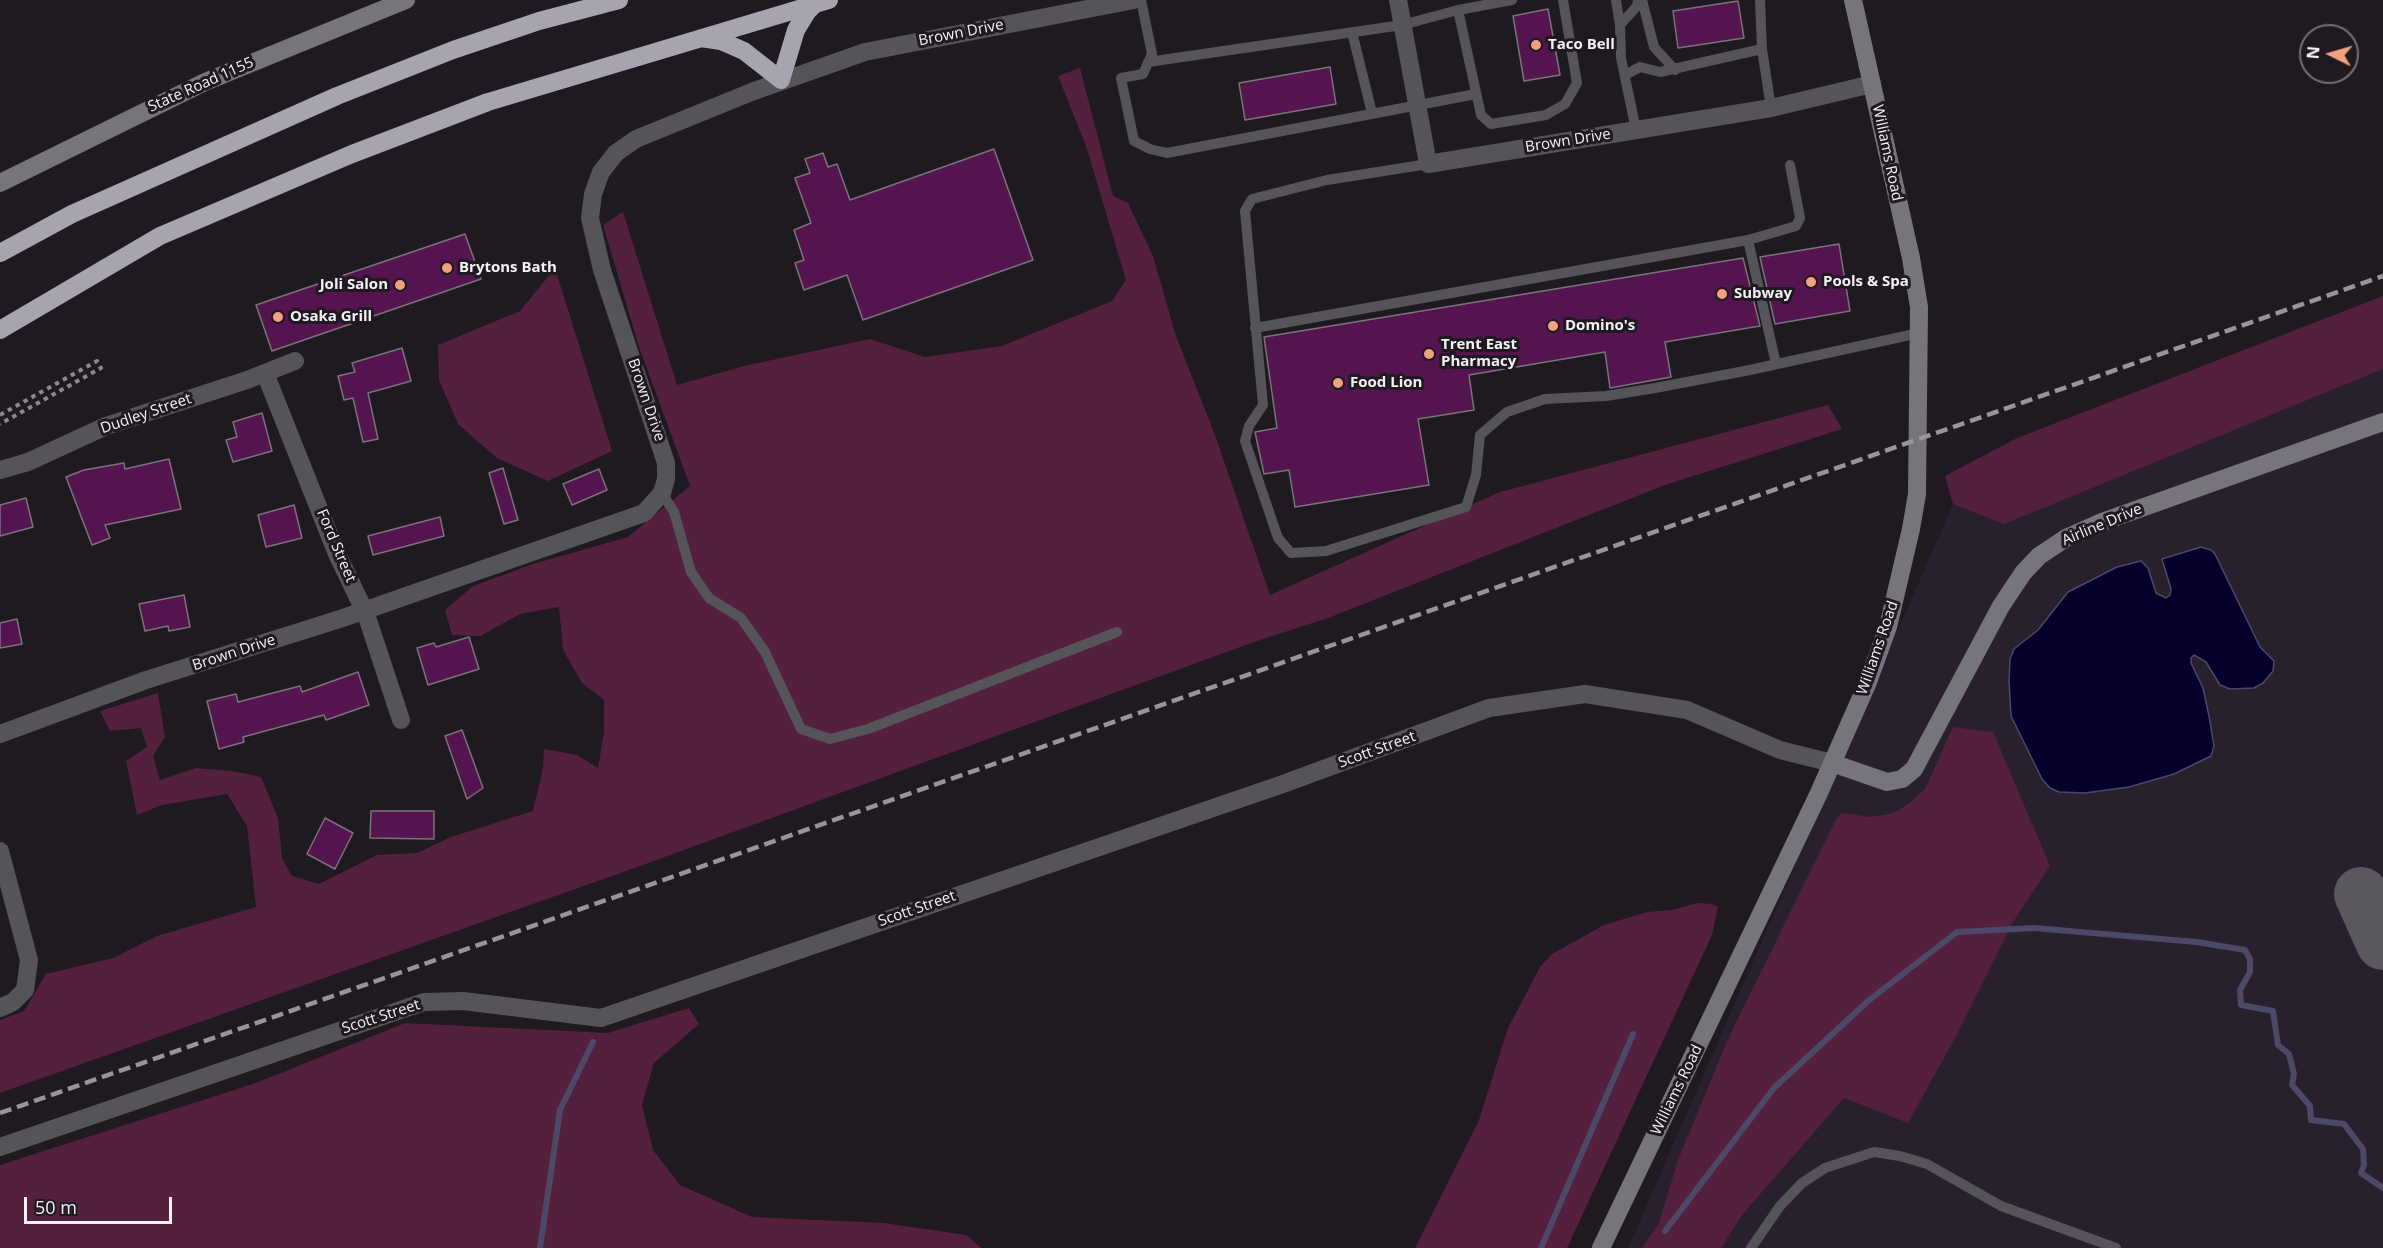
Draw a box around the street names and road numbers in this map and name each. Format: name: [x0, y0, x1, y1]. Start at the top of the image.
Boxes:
street label: Brown Drive: [917, 16, 1005, 50]
street label: State Road 1155: [145, 54, 257, 116]
street label: Williams Road: [1868, 103, 1906, 203]
street label: Brown Drive: [1524, 125, 1612, 157]
street label: Brown Drive: [623, 356, 669, 444]
street label: Dudley Street: [98, 390, 194, 438]
street label: Airline Drive: [2059, 500, 2145, 550]
street label: Ford Street: [313, 507, 359, 585]
street label: Williams Road: [1854, 599, 1902, 697]
street label: Brown Drive: [190, 631, 278, 675]
street label: Scott Street: [1336, 728, 1418, 772]
street label: Scott Street: [876, 887, 958, 931]
street label: Scott Street: [340, 996, 422, 1038]
street label: Williams Road: [1647, 1042, 1707, 1138]

